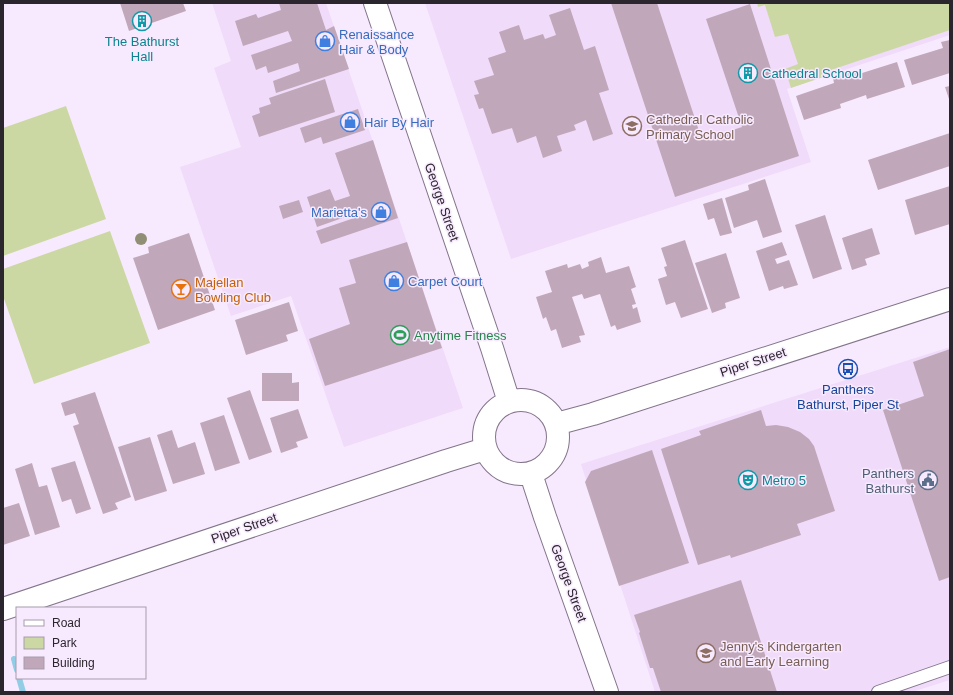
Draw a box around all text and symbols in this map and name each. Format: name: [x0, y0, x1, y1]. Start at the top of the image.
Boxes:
building icon: The Bathurst Hall: [131, 10, 153, 32]
place label: Renaissance Hair & Body: [339, 27, 414, 57]
shop icon: Renaissance Hair & Body: [314, 30, 336, 52]
place label: The Bathurst Hall: [105, 34, 180, 64]
building icon: Cathedral School: [737, 62, 759, 84]
place label: Cathedral School: [762, 66, 862, 81]
shop icon: Hair By Hair: [339, 111, 361, 133]
place label: Cathedral Catholic Primary School: [646, 112, 753, 142]
place label: Hair By Hair: [364, 115, 435, 130]
school or university icon: Cathedral Catholic Primary School: [621, 115, 643, 137]
street label: George Street: [422, 161, 463, 243]
shop icon: Marietta's: [370, 201, 392, 223]
place label: Marietta's: [311, 205, 367, 220]
shop icon: Carpet Court: [383, 270, 405, 292]
place label: Carpet Court: [408, 274, 483, 289]
place label: Majellan Bowling Club: [195, 275, 271, 305]
bar icon: Majellan Bowling Club: [170, 278, 192, 300]
sports icon: Anytime Fitness: [389, 324, 411, 346]
place label: Anytime Fitness: [414, 328, 507, 343]
street label: Piper Street: [718, 344, 788, 380]
bus stop icon: Panthers Bathurst, Piper St: [837, 358, 859, 380]
place label: Panthers Bathurst, Piper St: [797, 382, 899, 412]
place label: Panthers Bathurst: [862, 466, 914, 496]
theatre icon: Metro 5: [737, 469, 759, 491]
public building icon: Panthers Bathurst: [917, 469, 939, 491]
place label: Metro 5: [762, 473, 806, 488]
street label: Piper Street: [209, 510, 279, 546]
street label: George Street: [548, 542, 590, 624]
legend: [16, 607, 146, 679]
text: Road: [52, 616, 81, 630]
text: Park: [52, 636, 78, 650]
place label: Jenny's Kindergarten and Early Learning: [720, 639, 842, 669]
school or university icon: Jenny's Kindergarten and Early Learning: [695, 642, 717, 664]
text: Building: [52, 656, 95, 670]

